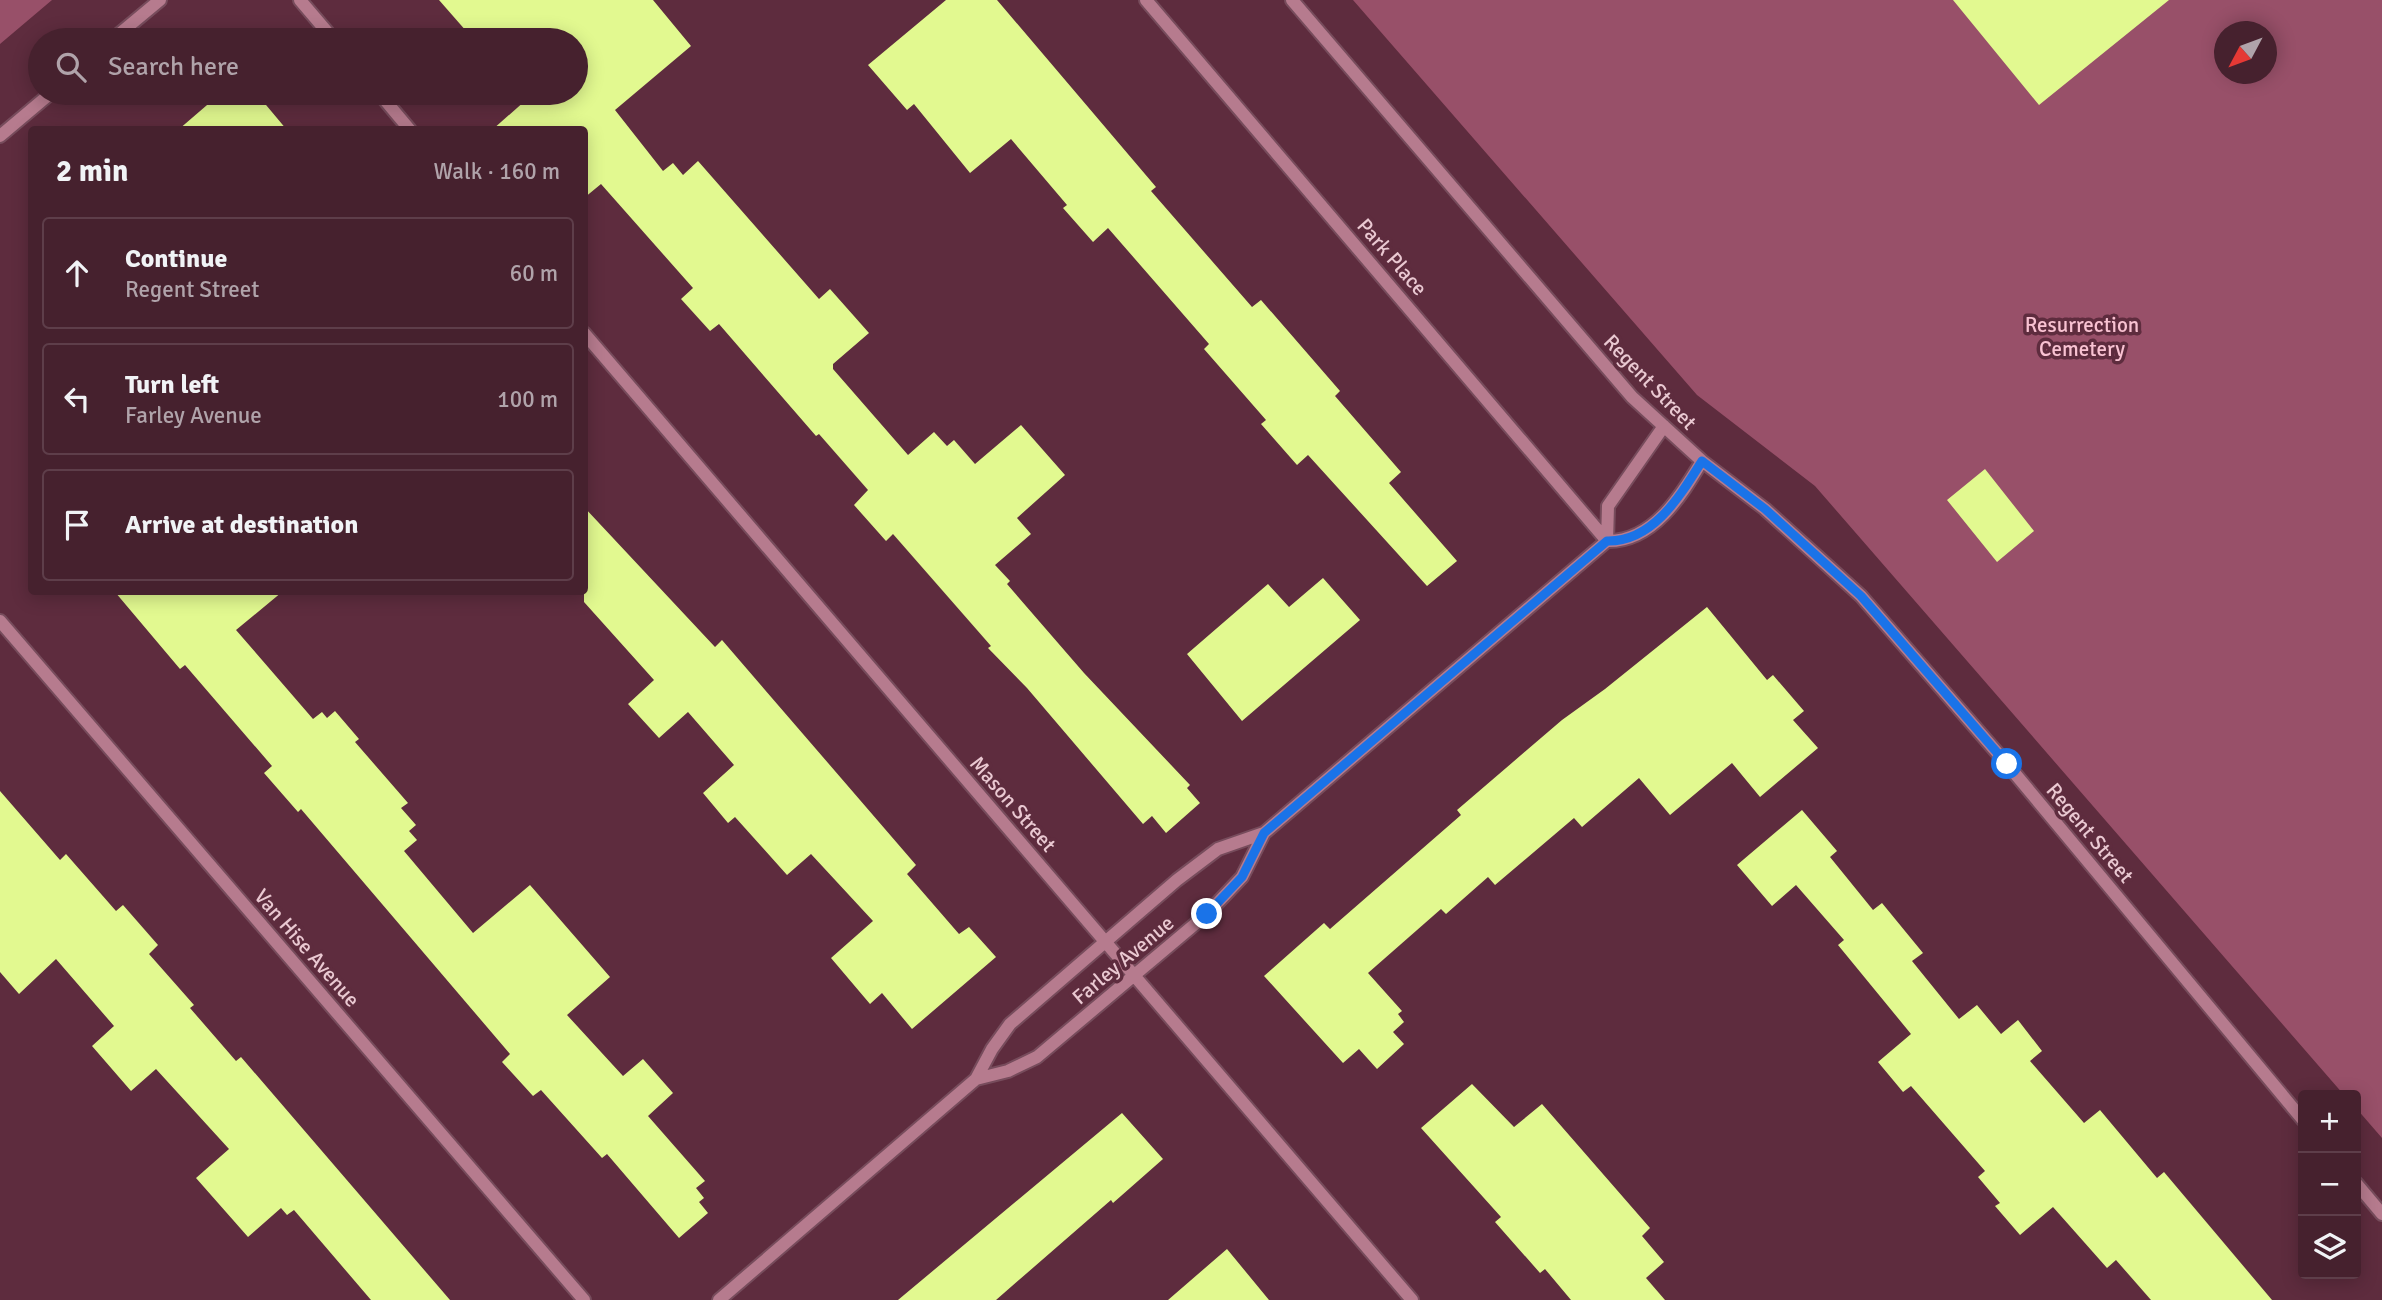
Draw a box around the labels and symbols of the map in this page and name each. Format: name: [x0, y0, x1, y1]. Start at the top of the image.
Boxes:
north arrow: [2214, 21, 2277, 84]
street label: Park Place: [1351, 213, 1433, 301]
park label: Resurrection Cemetery: [2025, 312, 2139, 362]
street label: Regent Street: [1598, 329, 1702, 435]
route start: [1991, 748, 2022, 779]
street label: Mason Street: [964, 751, 1062, 857]
street label: Regent Street: [2041, 778, 2139, 888]
street label: Van Hise Avenue: [249, 884, 365, 1012]
route end: [1191, 898, 1222, 929]
street label: Farley Avenue: [1067, 910, 1179, 1010]

